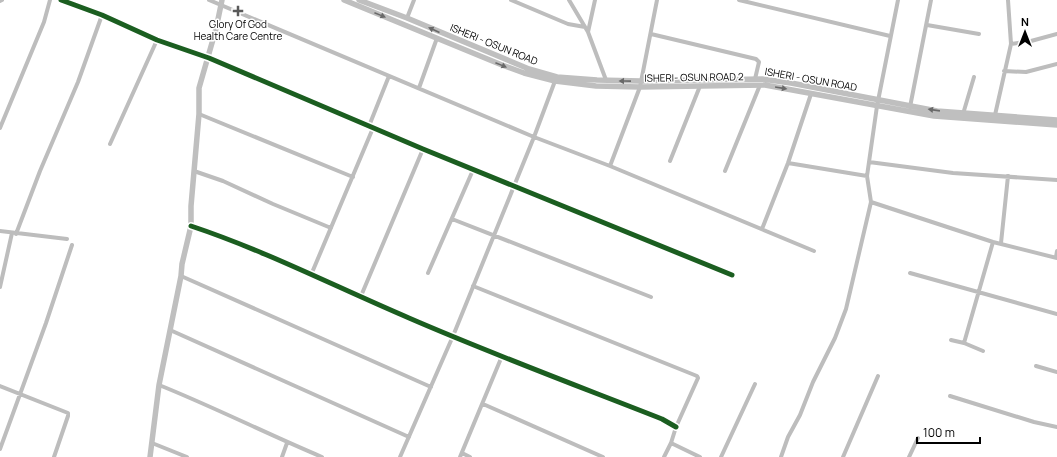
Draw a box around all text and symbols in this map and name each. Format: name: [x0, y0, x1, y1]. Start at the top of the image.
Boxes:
marker: Glory Of God Health Care Centre: [232, 5, 244, 17]
one-way arrow: [375, 12, 386, 18]
north arrow: [1005, 12, 1045, 52]
text: N: [1021, 14, 1029, 29]
place label: Glory Of God Health Care Centre: [194, 17, 282, 43]
street label: ISHERI - OSUN ROAD: [448, 20, 540, 68]
one-way arrow: [429, 27, 440, 33]
one-way arrow: [495, 62, 507, 68]
street label: ISHERI - OSUN ROAD: [764, 64, 859, 94]
street label: ISHERI- OSUN ROAD 2: [644, 69, 744, 85]
one-way arrow: [618, 78, 631, 84]
one-way arrow: [775, 85, 788, 91]
one-way arrow: [928, 107, 940, 113]
scale bar: [917, 419, 980, 445]
text: 100 m: [923, 424, 955, 441]

